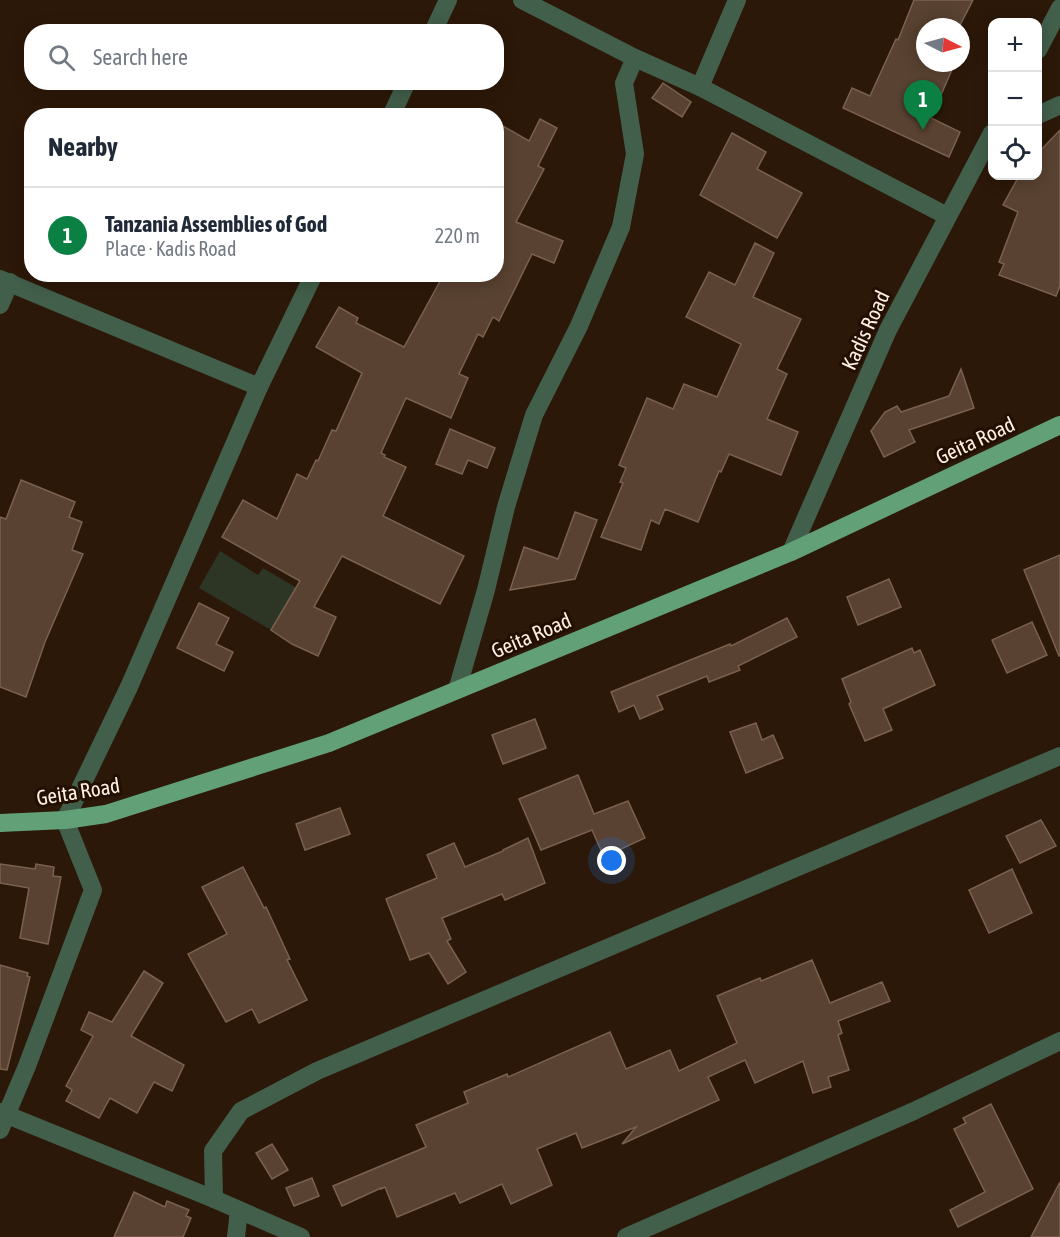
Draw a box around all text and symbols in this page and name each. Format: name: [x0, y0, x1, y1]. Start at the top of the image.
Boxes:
north arrow: [916, 18, 970, 72]
map controls: [988, 18, 1042, 180]
button: +: [988, 18, 1042, 72]
search box: [24, 24, 504, 90]
icon: search: [45, 41, 78, 74]
text: Search here: [93, 44, 188, 70]
button: −: [988, 72, 1042, 126]
pin: 1: [904, 80, 942, 130]
button: locate: [988, 126, 1042, 180]
text: Nearby: [48, 132, 118, 162]
text: Tanzania Assemblies of God: [105, 211, 327, 237]
text: 1: [63, 224, 72, 247]
text: 220 m: [435, 224, 480, 247]
text: Place · Kadis Road: [105, 237, 236, 260]
street label: Kadis Road: [836, 286, 894, 374]
street label: Geita Road: [932, 411, 1018, 469]
street label: Geita Road: [488, 607, 574, 663]
street label: Geita Road: [35, 773, 121, 809]
your location: [597, 846, 626, 875]

